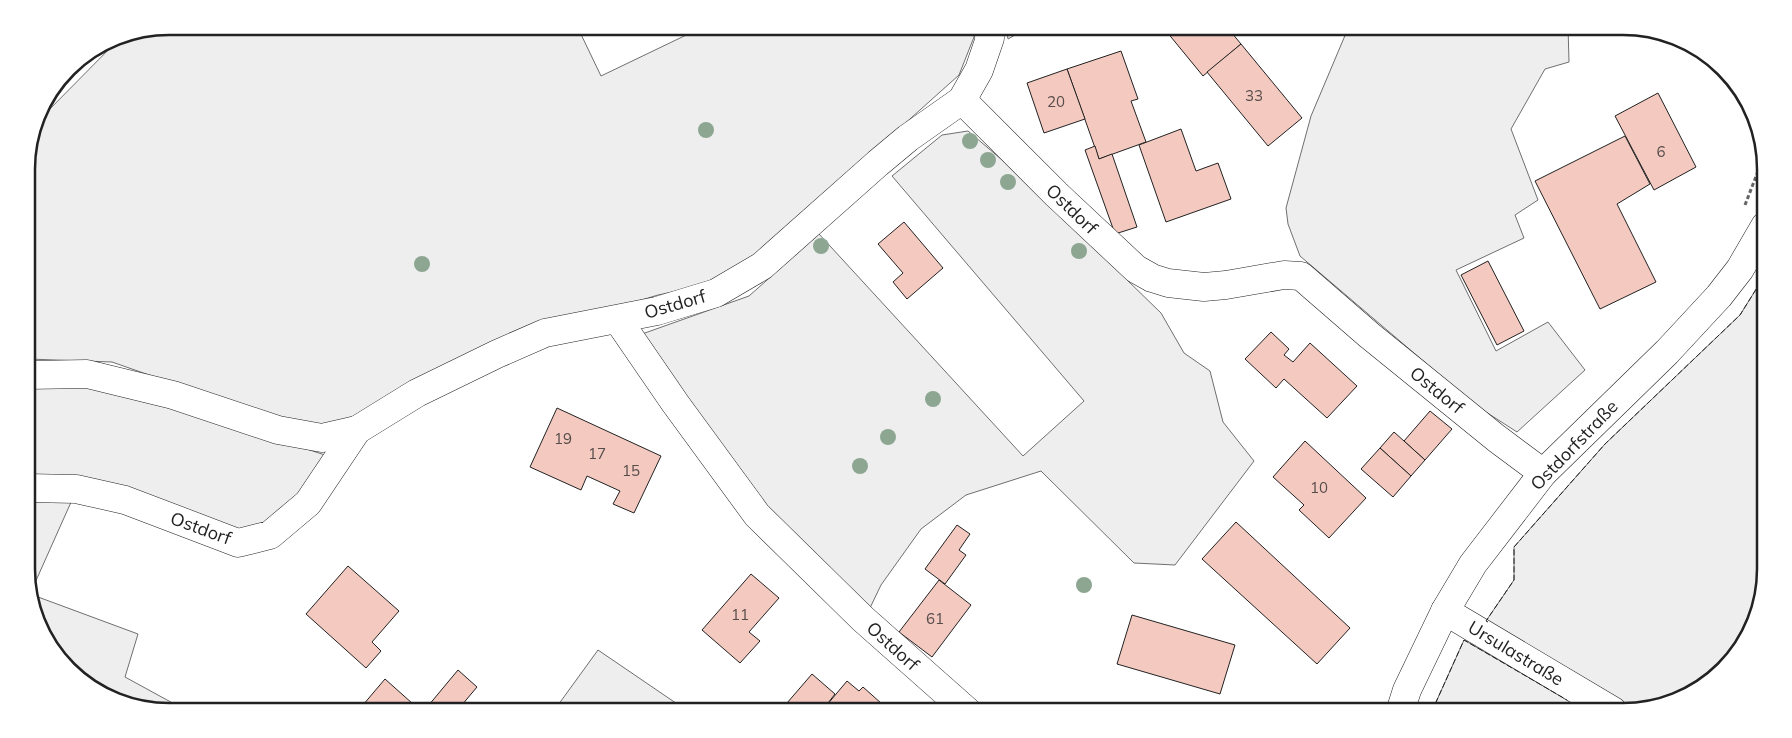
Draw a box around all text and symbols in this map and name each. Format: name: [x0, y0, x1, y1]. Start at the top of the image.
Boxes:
house number: 33: [1245, 86, 1263, 105]
house number: 20: [1047, 92, 1065, 111]
house number: 6: [1656, 142, 1666, 161]
street label: Ostdorf: [1041, 179, 1103, 240]
street label: Ostdorf: [641, 284, 709, 324]
street label: Ostdorf: [1405, 361, 1469, 419]
street label: Ostdorfstraße: [1525, 395, 1623, 495]
house number: 19: [554, 429, 572, 448]
house number: 17: [588, 444, 606, 463]
house number: 15: [622, 461, 640, 480]
house number: 10: [1310, 478, 1328, 497]
street label: Ostdorf: [167, 506, 235, 550]
house number: 11: [731, 605, 749, 624]
house number: 61: [926, 609, 944, 628]
street label: Ursulastraße: [1464, 615, 1568, 691]
street label: Ostdorf: [862, 616, 925, 676]

